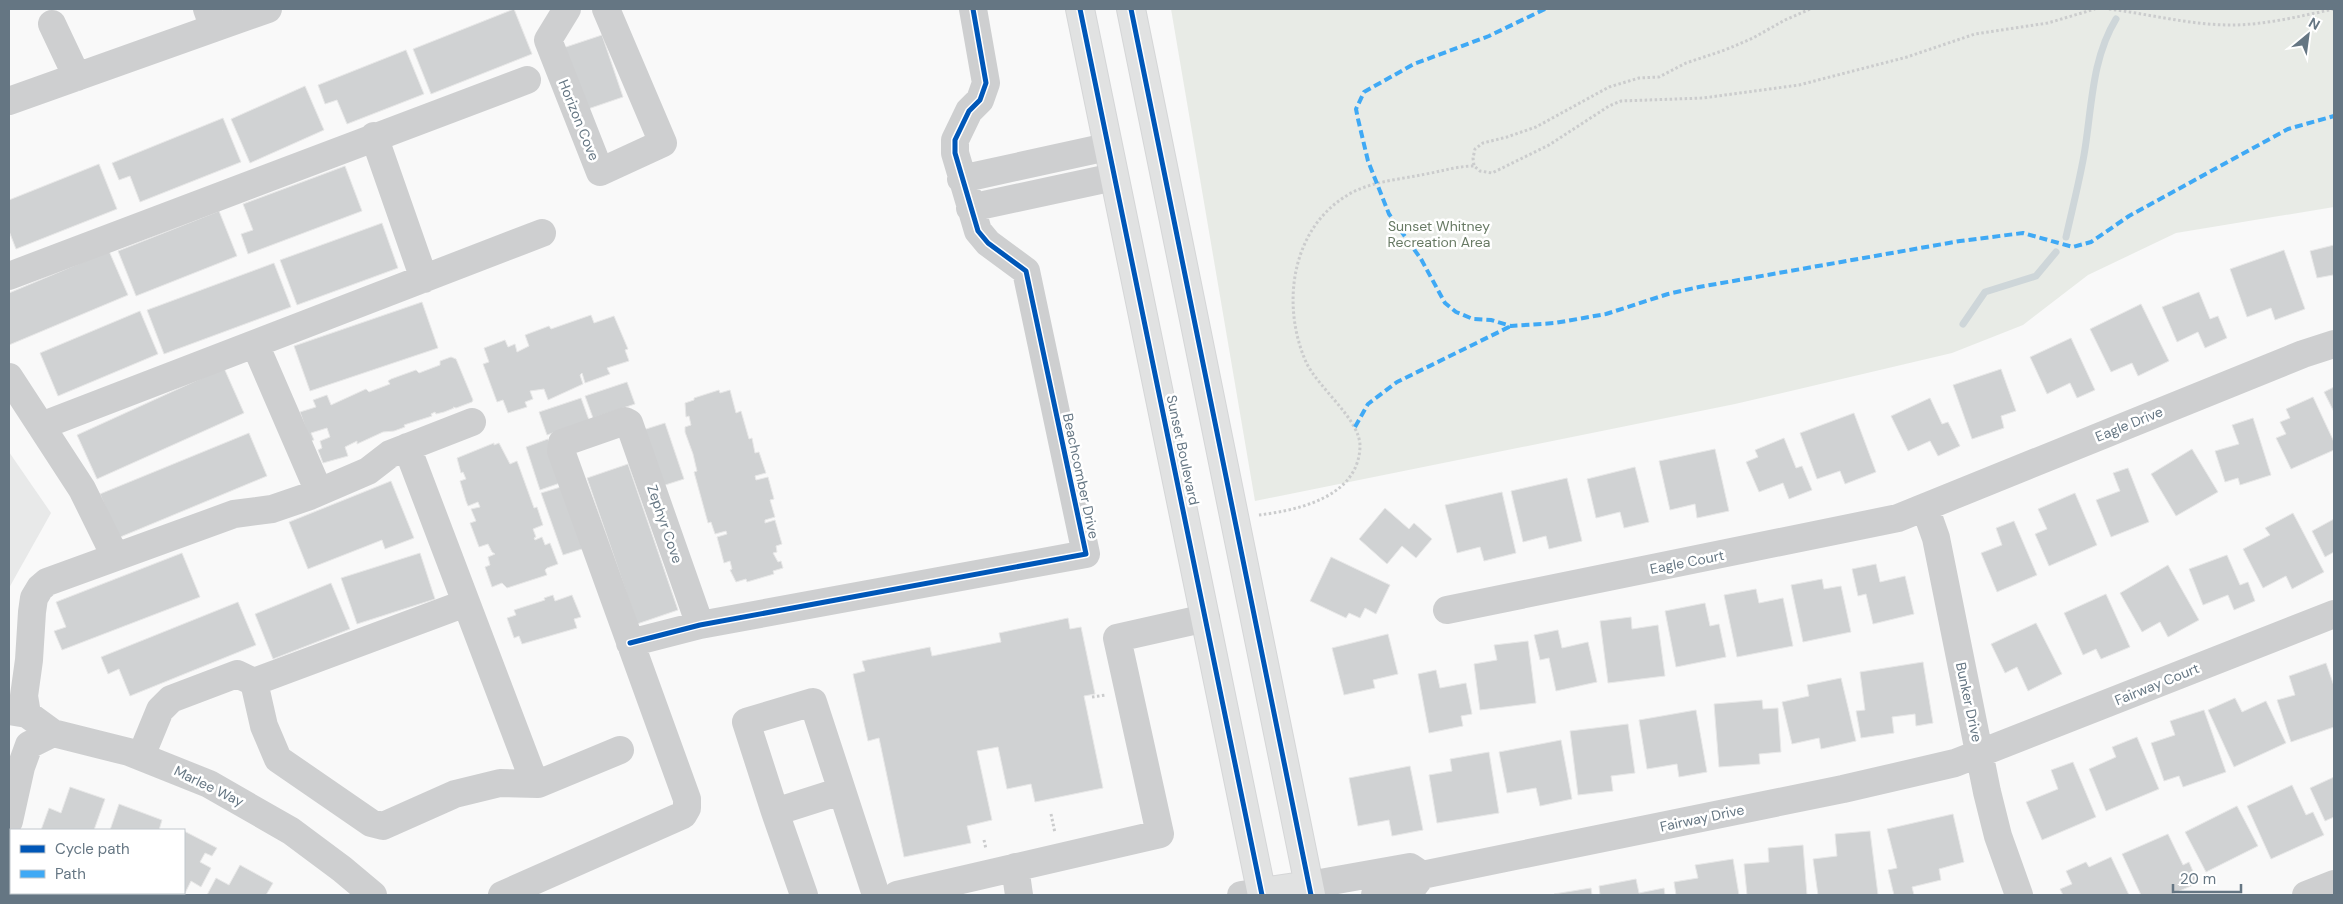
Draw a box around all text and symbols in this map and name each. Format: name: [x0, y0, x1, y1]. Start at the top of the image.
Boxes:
north arrow: [2283, 10, 2333, 60]
text: N: [2305, 13, 2323, 34]
street label: Horizon Cove: [555, 77, 603, 163]
park label: Sunset Whitney Recreation Area: [1388, 217, 1490, 251]
street label: Sunset Boulevard: [1163, 393, 1203, 507]
street label: Eagle Drive: [2093, 402, 2165, 446]
street label: Beachcomber Drive: [1059, 412, 1103, 540]
street label: Zephyr Cove: [643, 482, 687, 566]
street label: Eagle Court: [1648, 546, 1726, 578]
street label: Fairway Court: [2112, 659, 2202, 709]
street label: Bunker Drive: [1952, 660, 1986, 744]
street label: Marlee Way: [171, 761, 247, 811]
street label: Fairway Drive: [1658, 800, 1746, 836]
legend: [10, 829, 185, 894]
text: Cycle path: [55, 839, 130, 859]
scale bar: [2173, 862, 2240, 894]
text: Path: [55, 864, 86, 884]
text: 20 m: [2180, 869, 2216, 889]

